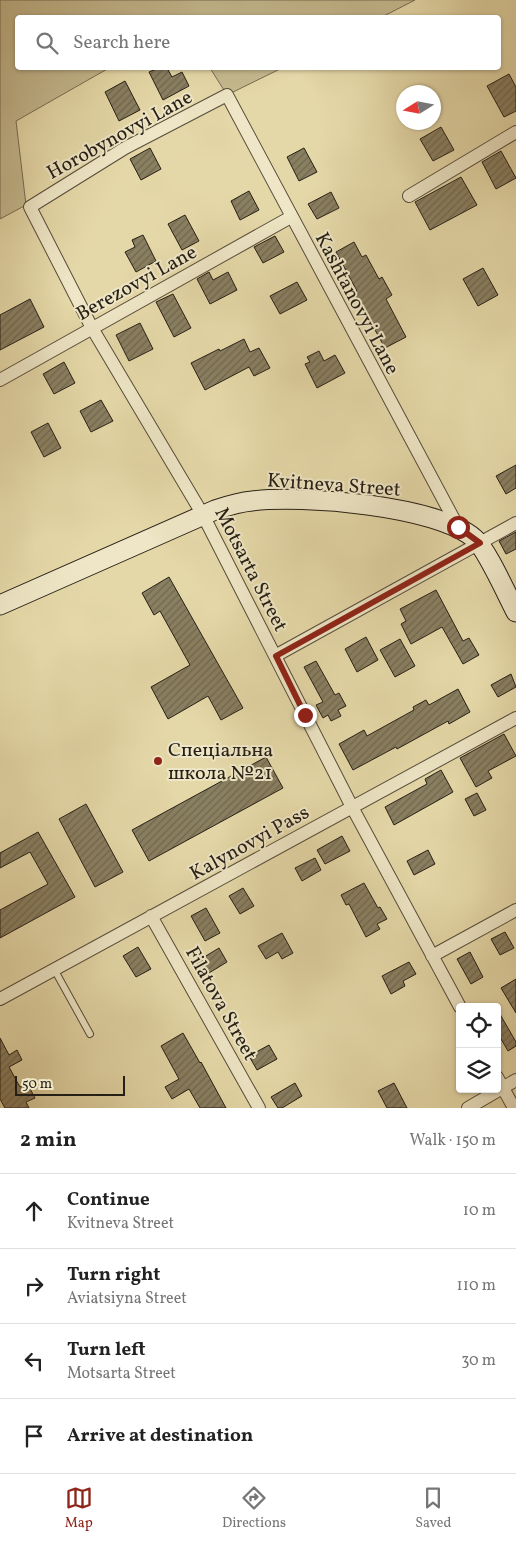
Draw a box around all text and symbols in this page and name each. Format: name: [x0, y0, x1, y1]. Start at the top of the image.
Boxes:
search box: [15, 15, 501, 70]
icon: search: [33, 29, 61, 57]
text: Search here: [73, 30, 170, 56]
street label: Horobynovyi Lane: [42, 84, 198, 187]
north arrow: [396, 85, 441, 130]
street label: Kashtanovyi Lane: [307, 228, 406, 380]
street label: Berezovyi Lane: [71, 239, 202, 329]
street label: Kvitneva Street: [266, 467, 402, 505]
street label: Motsarta Street: [207, 503, 294, 637]
route start: [447, 516, 470, 539]
route end: [294, 704, 317, 727]
place label: Спеціальна школа №21: [168, 737, 273, 788]
marker: Спеціальна школа №21: [152, 755, 164, 767]
street label: Kalynovyi Pass: [185, 799, 315, 888]
street label: Filatova Street: [177, 942, 263, 1066]
map controls: [456, 1003, 501, 1093]
button: locate: [456, 1003, 501, 1048]
button: layers: [456, 1048, 501, 1093]
scale bar: [15, 1073, 125, 1096]
text: 50 m: [22, 1075, 52, 1094]
text: 2 min: [20, 1126, 77, 1155]
text: Walk · 150 m: [410, 1130, 496, 1152]
text: Continue: [67, 1187, 150, 1213]
icon: ahead: [20, 1197, 48, 1225]
text: 10 m: [463, 1200, 496, 1222]
text: Kvitneva Street: [67, 1213, 174, 1235]
text: Turn right: [67, 1262, 160, 1288]
icon: right: [20, 1272, 48, 1300]
text: 110 m: [457, 1275, 496, 1297]
text: Aviatsiyna Street: [67, 1288, 187, 1310]
text: Turn left: [67, 1337, 146, 1363]
icon: left: [20, 1347, 48, 1375]
text: 30 m: [461, 1350, 496, 1372]
text: Motsarta Street: [67, 1363, 176, 1385]
icon: arrive: [20, 1422, 48, 1450]
text: Arrive at destination: [67, 1423, 253, 1449]
tab: Map: [65, 1484, 93, 1533]
tab: Directions: [222, 1484, 286, 1533]
tab: Saved: [415, 1484, 451, 1533]

